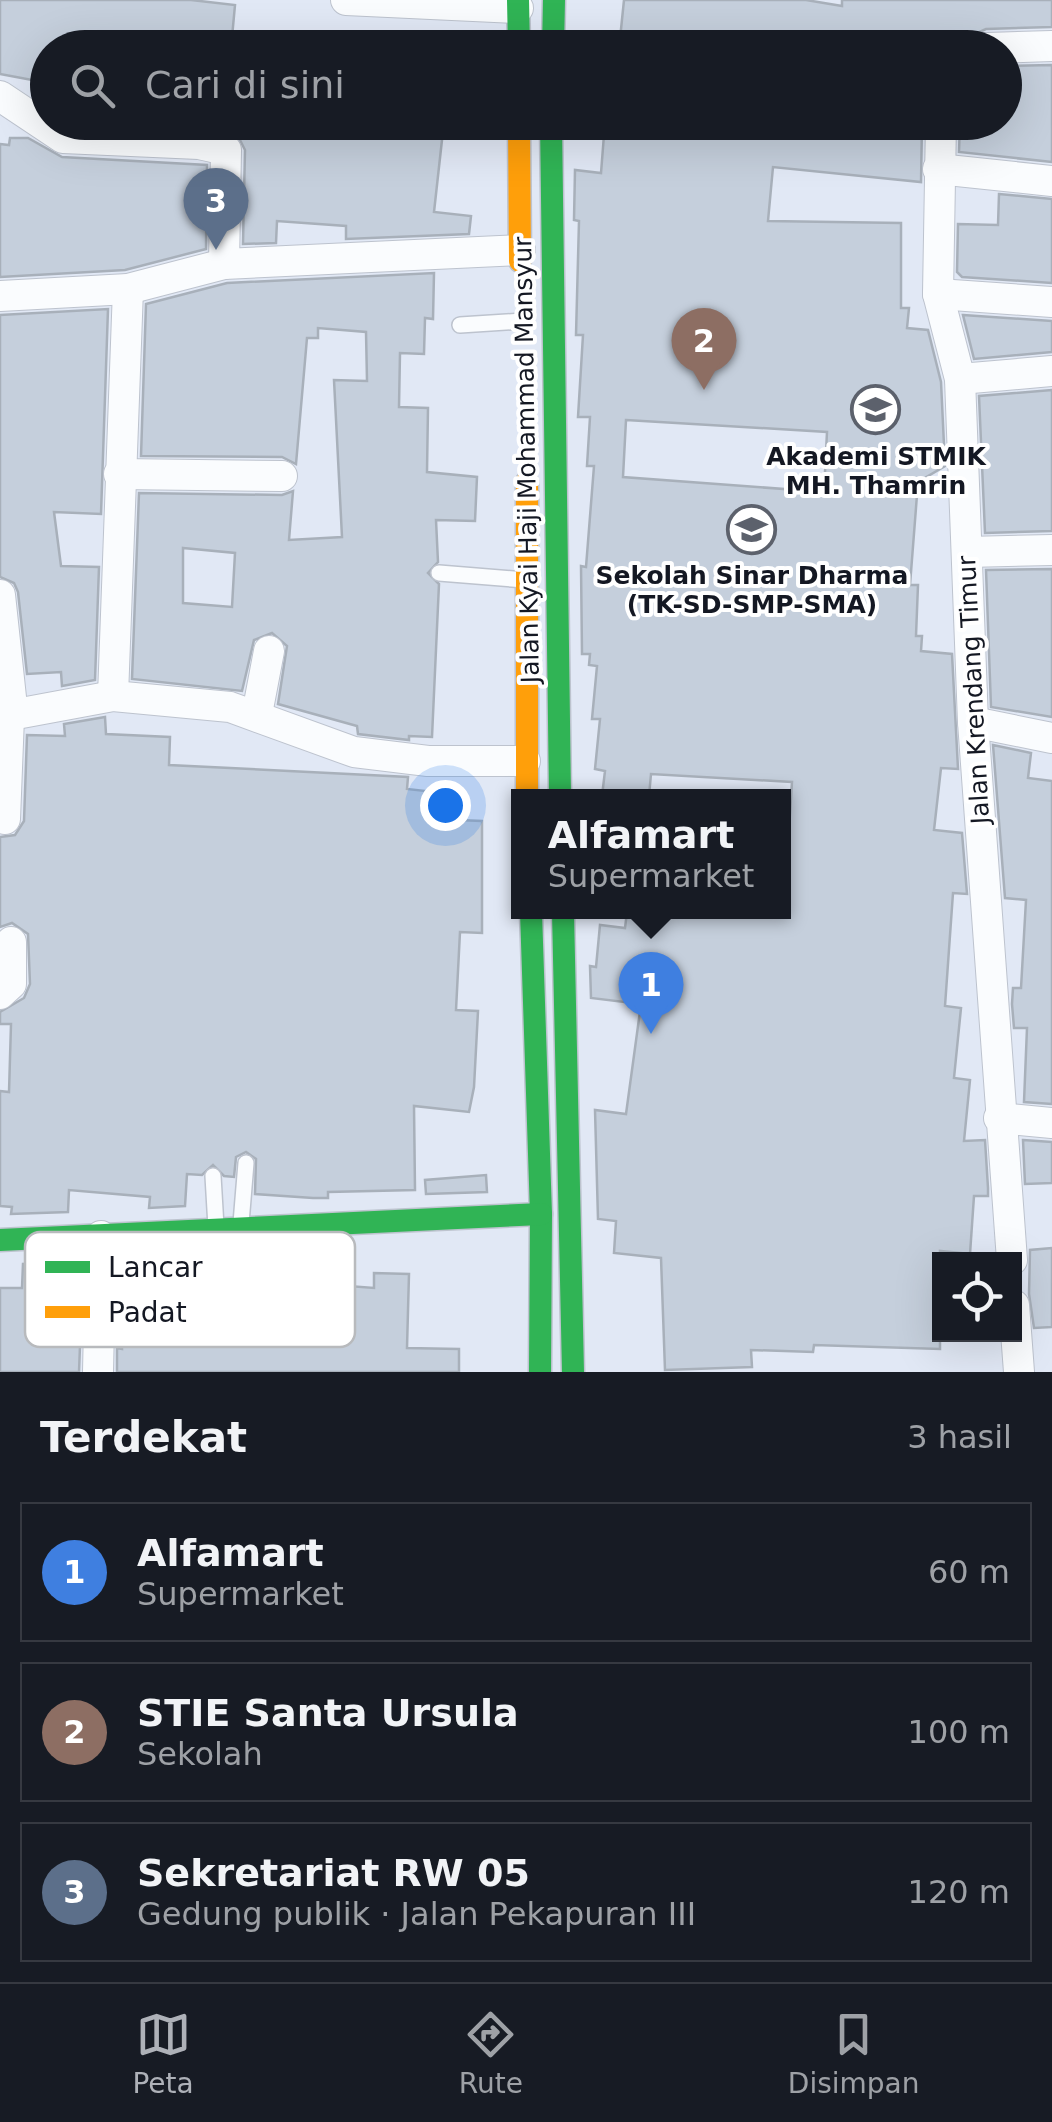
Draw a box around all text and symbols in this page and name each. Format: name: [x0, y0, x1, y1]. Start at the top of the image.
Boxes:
search box: [30, 30, 1022, 140]
icon: search: [65, 58, 120, 113]
text: Cari di sini: [145, 63, 345, 107]
pin: 3: [184, 168, 248, 250]
street label: Jalan Kyai Haji Mohammad Mansyur: [508, 236, 545, 686]
pin: 2: [672, 308, 736, 390]
school or university icon: Akademi STMIK MH. Thamrin: [850, 384, 902, 436]
place label: Akademi STMIK MH. Thamrin: [766, 442, 987, 500]
school or university icon: Sekolah Sinar Dharma (TK-SD-SMP-SMA): [726, 503, 778, 555]
street label: Jalan Krendang Timur: [952, 554, 995, 827]
place label: Sekolah Sinar Dharma (TK-SD-SMP-SMA): [596, 561, 908, 619]
your location: [420, 780, 471, 831]
popup: [511, 789, 791, 919]
text: Alfamart: [548, 813, 734, 857]
text: Supermarket: [548, 857, 754, 895]
pin: 1: [618, 952, 684, 1034]
legend: [25, 1232, 355, 1347]
text: Lancar: [108, 1251, 203, 1284]
map controls: [932, 1252, 1022, 1342]
button: locate: [932, 1252, 1022, 1342]
text: Padat: [108, 1296, 187, 1329]
text: Terdekat: [40, 1413, 247, 1462]
text: 3 hasil: [907, 1418, 1012, 1456]
text: Alfamart: [137, 1531, 324, 1575]
text: 1: [63, 1553, 86, 1591]
text: 60 m: [928, 1553, 1010, 1591]
text: Supermarket: [137, 1575, 344, 1613]
text: STIE Santa Ursula: [137, 1691, 519, 1735]
text: 2: [63, 1713, 86, 1751]
text: 100 m: [908, 1713, 1010, 1751]
text: Sekolah: [137, 1735, 263, 1773]
text: Sekretariat RW 05: [137, 1851, 530, 1895]
text: 3: [63, 1873, 86, 1911]
text: 120 m: [908, 1873, 1010, 1911]
text: Gedung publik · Jalan Pekapuran III: [137, 1895, 696, 1933]
tab: Peta: [132, 2007, 194, 2100]
tab: Rute: [459, 2007, 523, 2100]
tab: Disimpan: [788, 2007, 920, 2100]

